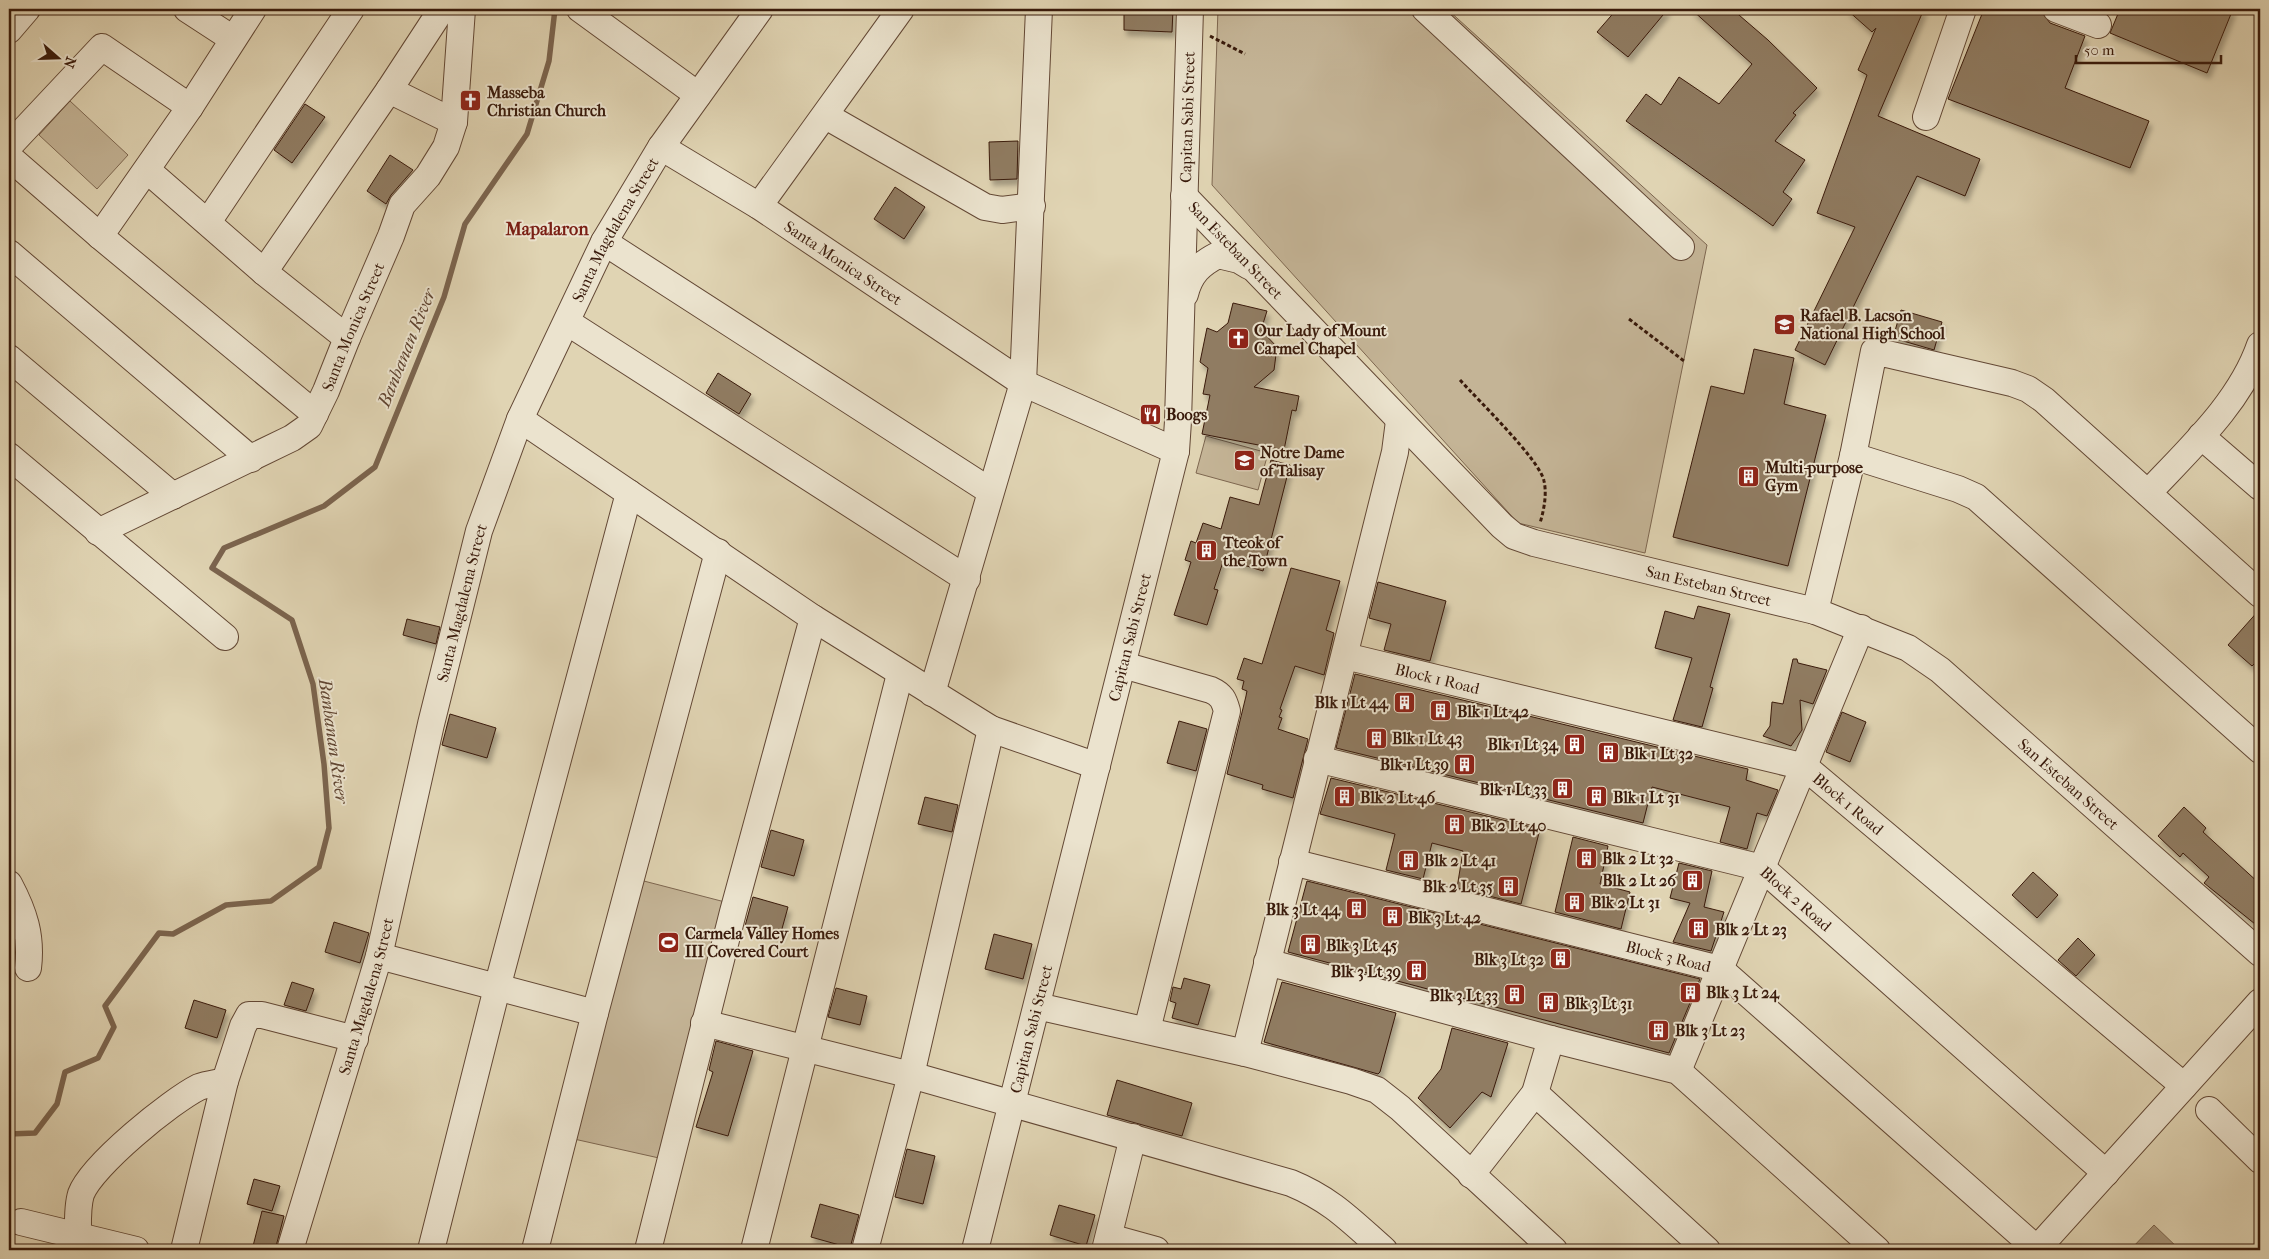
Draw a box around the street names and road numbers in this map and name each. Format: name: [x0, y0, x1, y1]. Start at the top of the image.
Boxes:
street label: Capitan Sabi Street: [1175, 51, 1198, 183]
street label: Santa Magdalena Street: [567, 153, 662, 305]
street label: San Esteban Street: [1185, 197, 1288, 303]
street label: Santa Monica Street: [781, 216, 906, 309]
street label: Santa Monica Street: [317, 259, 388, 394]
street label: Santa Magdalena Street: [432, 520, 491, 684]
street label: San Esteban Street: [1644, 561, 1774, 610]
street label: Capitan Sabi Street: [1104, 571, 1155, 703]
street label: Block 1 Road: [1393, 659, 1482, 698]
street label: San Esteban Street: [2014, 734, 2123, 834]
street label: Block 1 Road: [1809, 769, 1888, 839]
street label: Block 2 Road: [1757, 862, 1836, 935]
street label: Santa Magdalena Street: [334, 915, 397, 1077]
street label: Block 3 Road: [1624, 936, 1713, 976]
street label: Capitan Sabi Street: [1005, 962, 1056, 1095]

